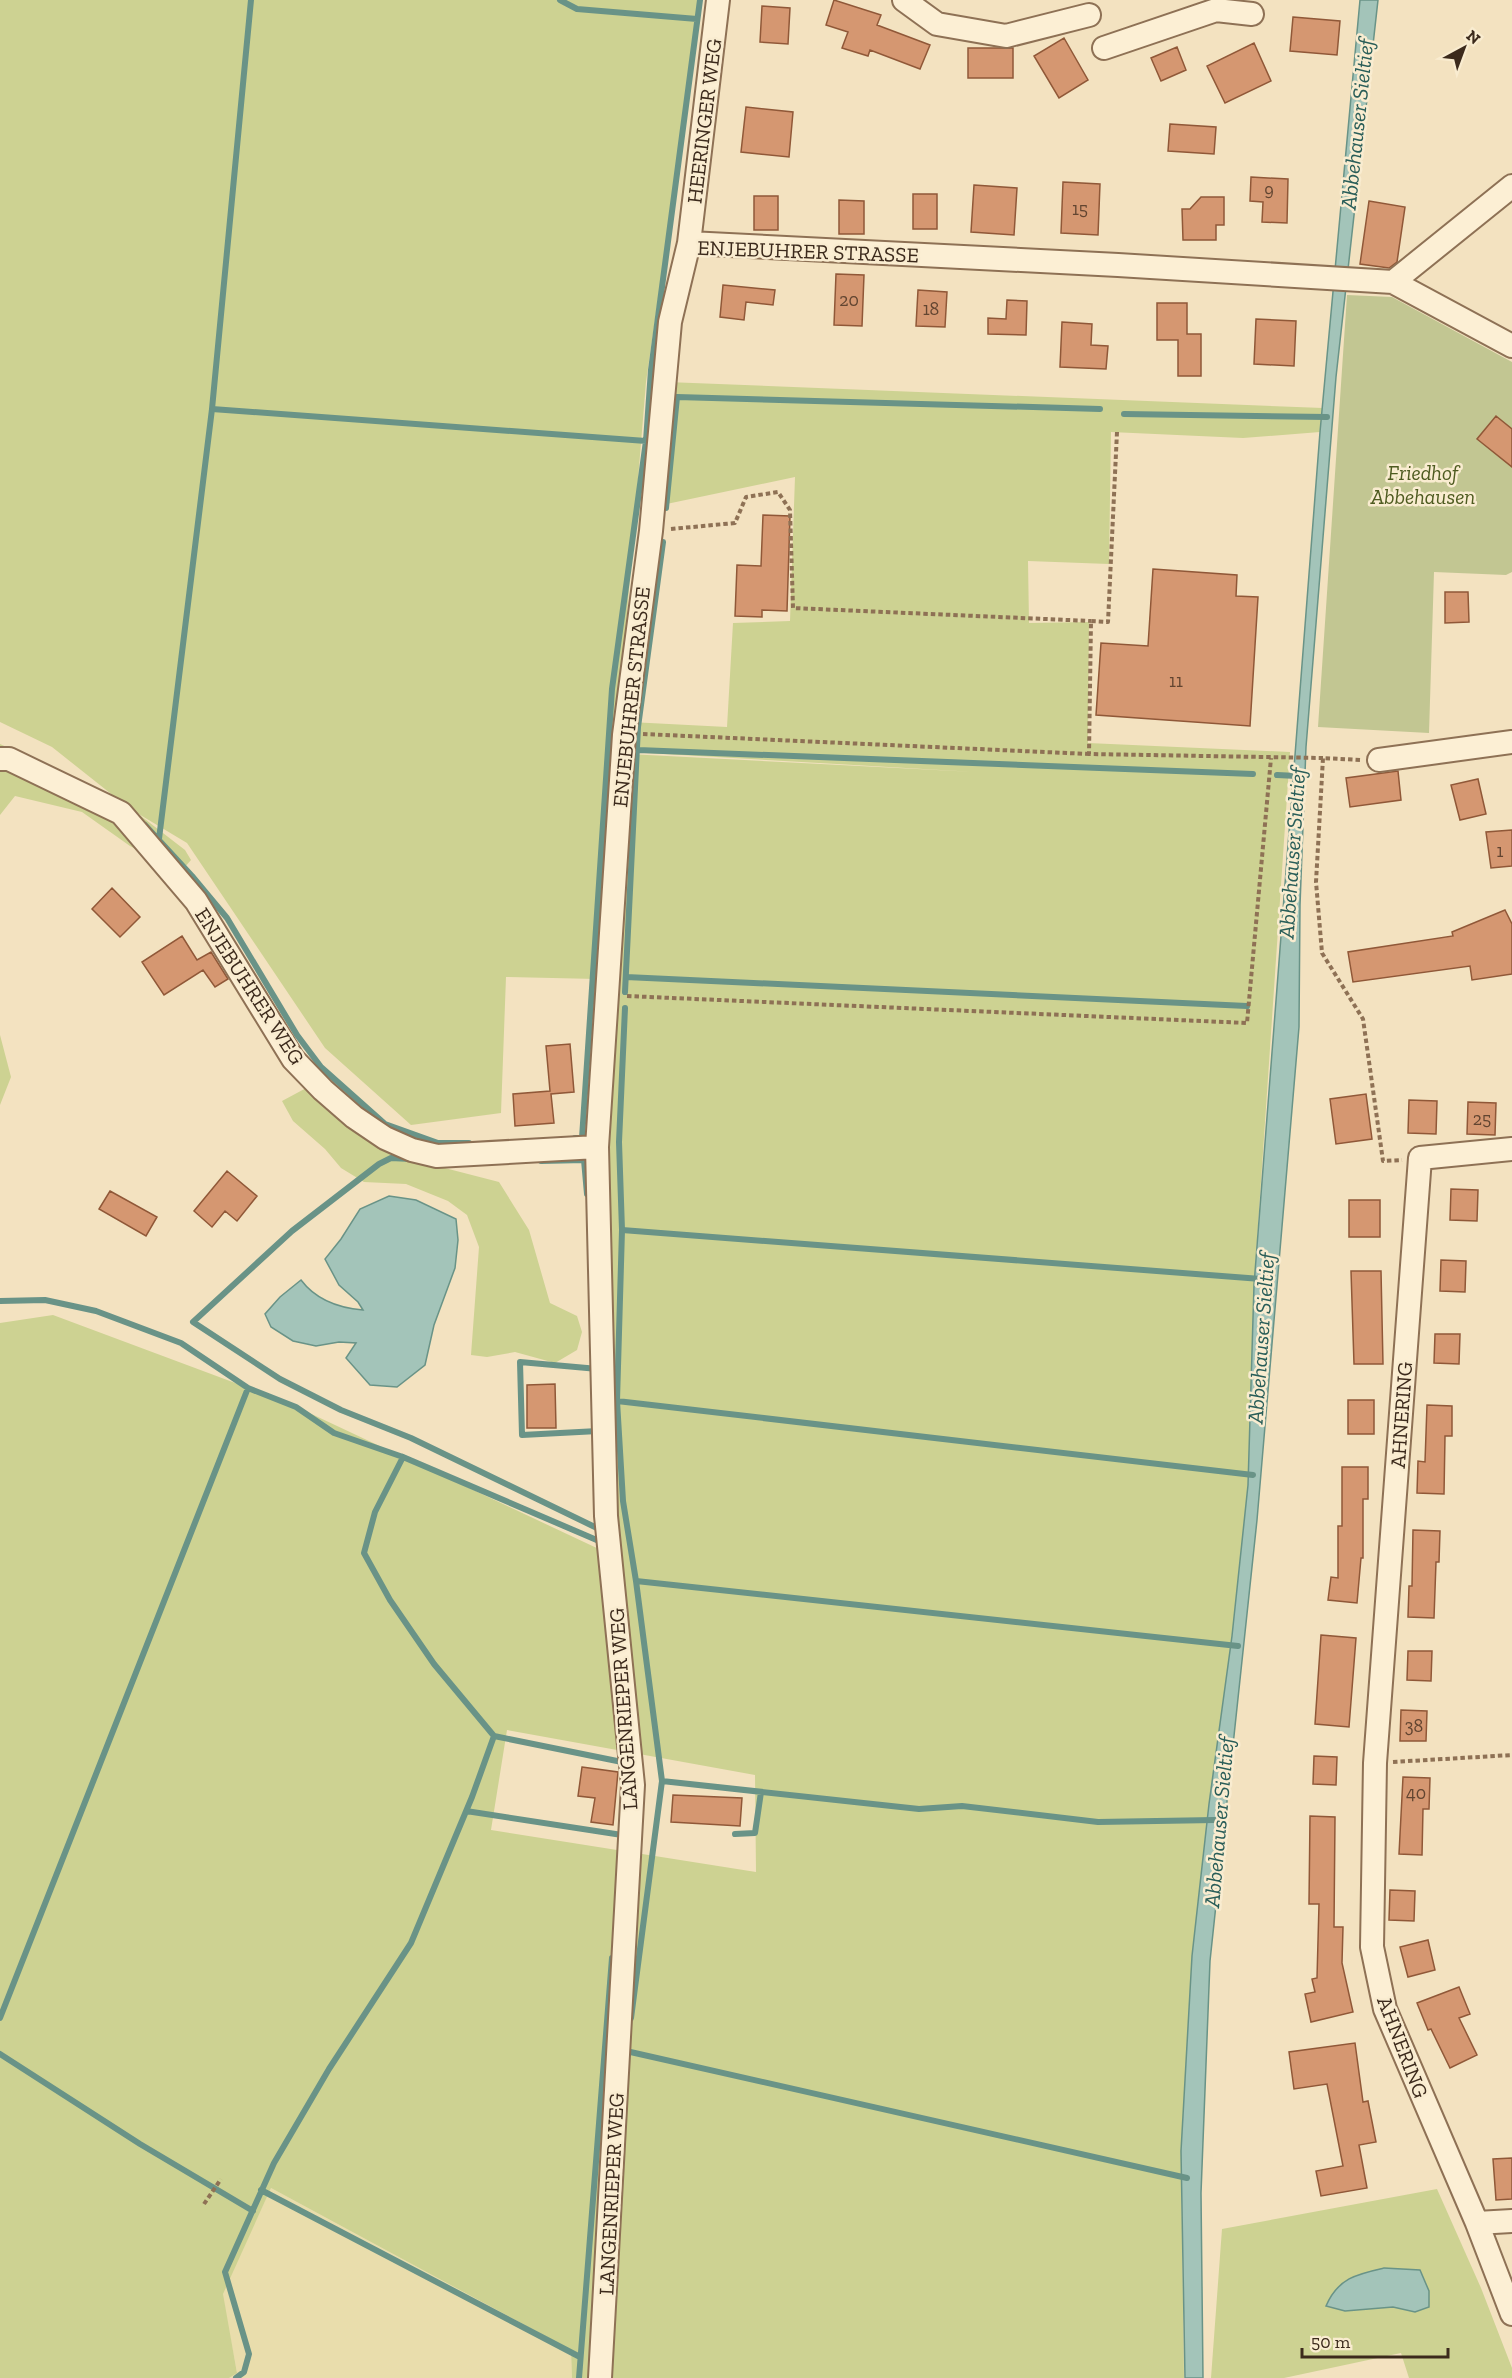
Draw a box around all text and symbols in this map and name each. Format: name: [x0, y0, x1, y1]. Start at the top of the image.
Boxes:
north arrow: [1434, 18, 1494, 78]
text: N: [1463, 26, 1484, 48]
water label: Abbehauser Sieltief: [1334, 35, 1380, 212]
street label: HEERINGER WEG: [681, 37, 727, 205]
house number: 9: [1264, 179, 1274, 201]
house number: 15: [1072, 198, 1088, 220]
street label: ENJEBUHRER STRASSE: [697, 235, 919, 267]
house number: 20: [839, 289, 859, 311]
house number: 18: [923, 298, 939, 320]
park label: Friedhof Abbehausen: [1370, 460, 1475, 509]
street label: ENJEBUHRER STRASSE: [607, 585, 655, 809]
house number: 11: [1169, 670, 1183, 692]
water label: Abbehauser Sieltief: [1272, 764, 1312, 941]
house number: 1: [1497, 840, 1504, 862]
street label: ENJEBUHRER WEG: [190, 903, 310, 1069]
house number: 25: [1473, 1108, 1491, 1130]
water label: Abbehauser Sieltief: [1241, 1249, 1281, 1426]
street label: AHNERING: [1385, 1361, 1417, 1469]
street label: LANGENRIEPER WEG: [603, 1607, 643, 1811]
house number: 38: [1405, 1715, 1423, 1737]
water label: Abbehauser Sieltief: [1198, 1733, 1240, 1910]
house number: 40: [1406, 1782, 1426, 1804]
street label: AHNERING: [1372, 1993, 1434, 2101]
street label: LANGENRIEPER WEG: [593, 2092, 629, 2296]
scale bar: [1302, 2321, 1448, 2359]
text: 50 m: [1311, 2331, 1351, 2353]

